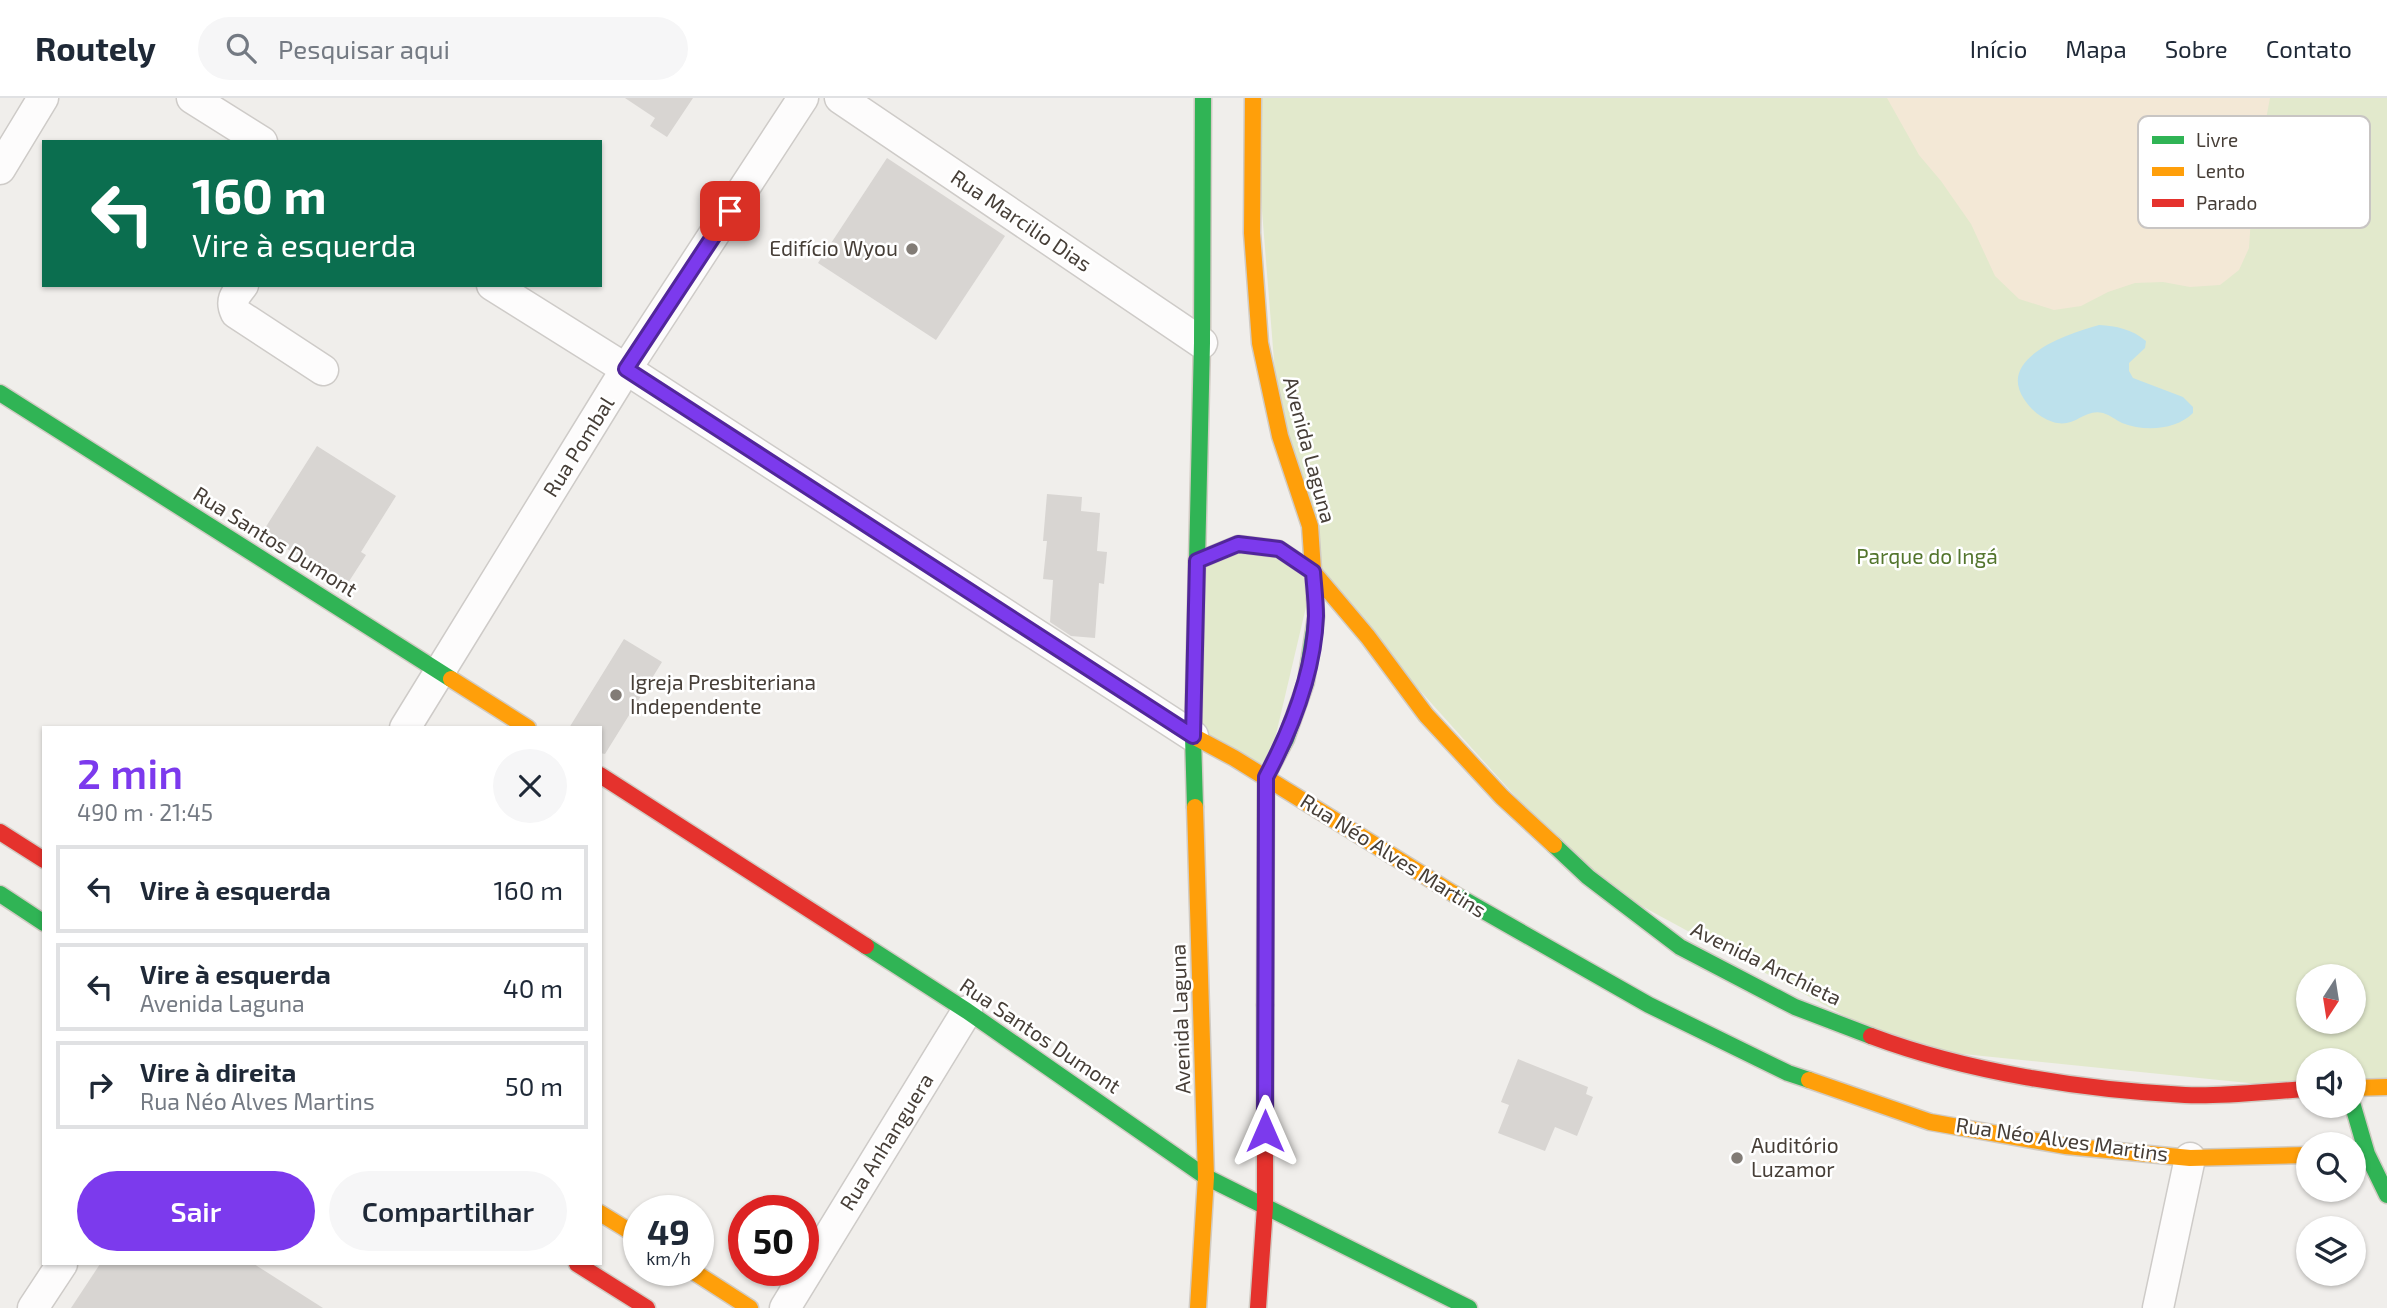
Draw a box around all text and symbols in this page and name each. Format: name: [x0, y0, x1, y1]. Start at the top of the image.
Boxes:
search box: [198, 17, 688, 80]
text: Routely: [35, 28, 156, 68]
icon: search: [222, 29, 260, 67]
text: Pesquisar aqui: [278, 33, 450, 64]
text: Início: [1970, 34, 2027, 63]
text: Mapa: [2065, 34, 2127, 63]
text: Sobre: [2165, 34, 2228, 63]
text: Contato: [2266, 34, 2352, 63]
legend: [2138, 116, 2370, 228]
text: Livre: [2196, 128, 2238, 151]
text: Lento: [2196, 159, 2245, 182]
street label: Rua Marcilio Dias: [947, 164, 1097, 276]
text: 160 m: [192, 165, 327, 224]
icon: left: [77, 168, 168, 259]
pin: [700, 181, 760, 241]
text: Parado: [2196, 191, 2257, 214]
icon: arrive: [711, 192, 749, 230]
text: Vire à esquerda: [192, 225, 416, 263]
place label: Edifício Wyou: [769, 235, 898, 260]
marker: Edifício Wyou: [904, 241, 920, 257]
street label: Avenida Laguna: [1279, 374, 1342, 525]
street label: Rua Pombal: [537, 391, 619, 501]
street label: Rua Santos Dumont: [189, 480, 362, 601]
park label: Parque do Ingá: [1856, 543, 1998, 568]
place label: Igreja Presbiteriana Independente: [630, 669, 816, 718]
marker: Igreja Presbiteriana Independente: [608, 687, 624, 703]
text: 2 min: [77, 747, 183, 797]
button: close: [493, 749, 567, 823]
street label: Rua Néo Alves Martins: [1296, 787, 1491, 922]
text: 490 m · 21:45: [77, 798, 213, 826]
icon: left: [81, 870, 119, 908]
text: Vire à esquerda: [140, 874, 331, 905]
text: 160 m: [494, 874, 563, 905]
street label: Avenida Anchieta: [1688, 916, 1846, 1010]
street label: Avenida Laguna: [1164, 943, 1195, 1095]
text: Vire à esquerda: [140, 958, 331, 989]
north arrow: [2296, 964, 2366, 1034]
map controls: [2296, 964, 2366, 1286]
icon: left: [81, 968, 119, 1006]
text: 40 m: [503, 972, 563, 1003]
street label: Rua Santos Dumont: [956, 972, 1126, 1098]
text: Avenida Laguna: [140, 989, 305, 1017]
button: sound: [2296, 1048, 2366, 1118]
text: Vire à direita: [140, 1056, 296, 1087]
icon: right: [81, 1066, 119, 1104]
street label: Rua Anhanguera: [834, 1068, 938, 1214]
text: 50 m: [505, 1070, 563, 1101]
text: Rua Néo Alves Martins: [140, 1087, 375, 1115]
position arrow: [1228, 1094, 1302, 1168]
street label: Rua Néo Alves Martins: [1954, 1111, 2170, 1166]
place label: Auditório Luzamor: [1751, 1132, 1839, 1181]
button: search: [2296, 1132, 2366, 1202]
marker: Auditório Luzamor: [1729, 1150, 1745, 1166]
button: Sair: [77, 1171, 315, 1251]
button: Compartilhar: [329, 1171, 567, 1251]
speed limit sign: 50: [728, 1195, 819, 1286]
text: 49: [647, 1210, 690, 1252]
button: layers: [2296, 1216, 2366, 1286]
text: km/h: [646, 1247, 691, 1269]

